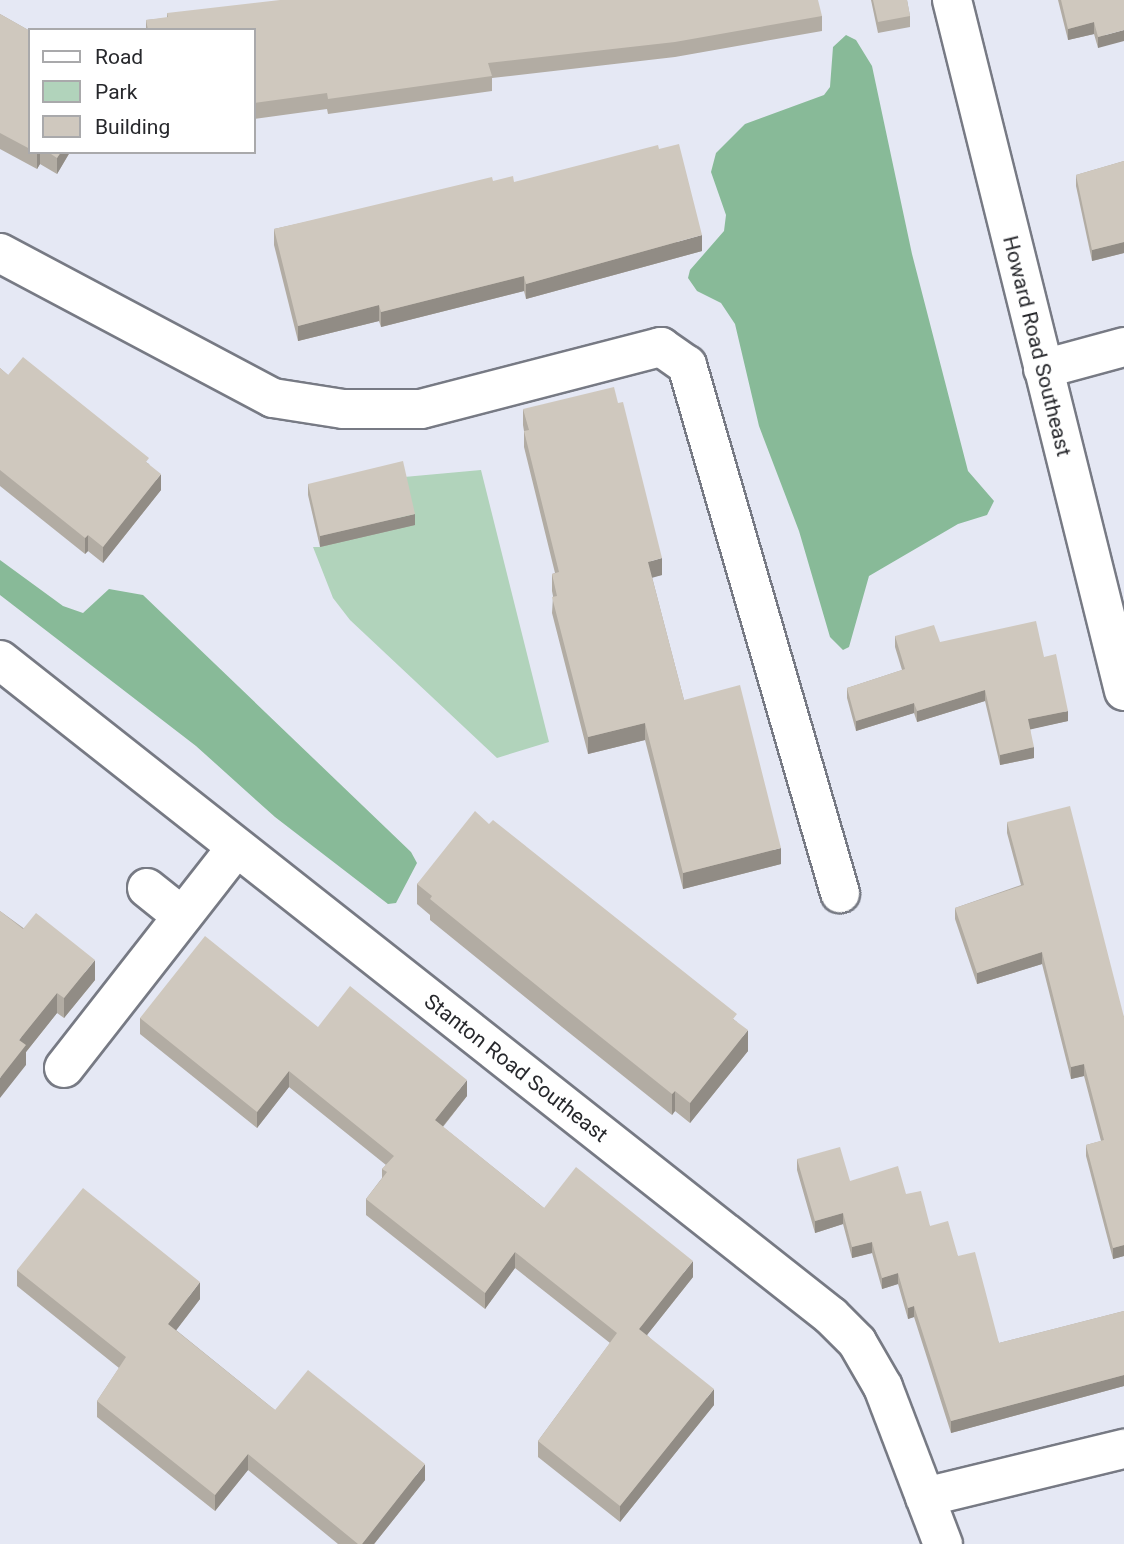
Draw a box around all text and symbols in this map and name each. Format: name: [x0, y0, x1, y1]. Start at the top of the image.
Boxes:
legend: [28, 28, 256, 154]
text: Road: [95, 45, 143, 69]
text: Park: [95, 80, 137, 104]
text: Building: [95, 115, 170, 139]
street label: Howard Road Southeast: [997, 233, 1077, 459]
street label: Stanton Road Southeast: [419, 989, 613, 1147]

